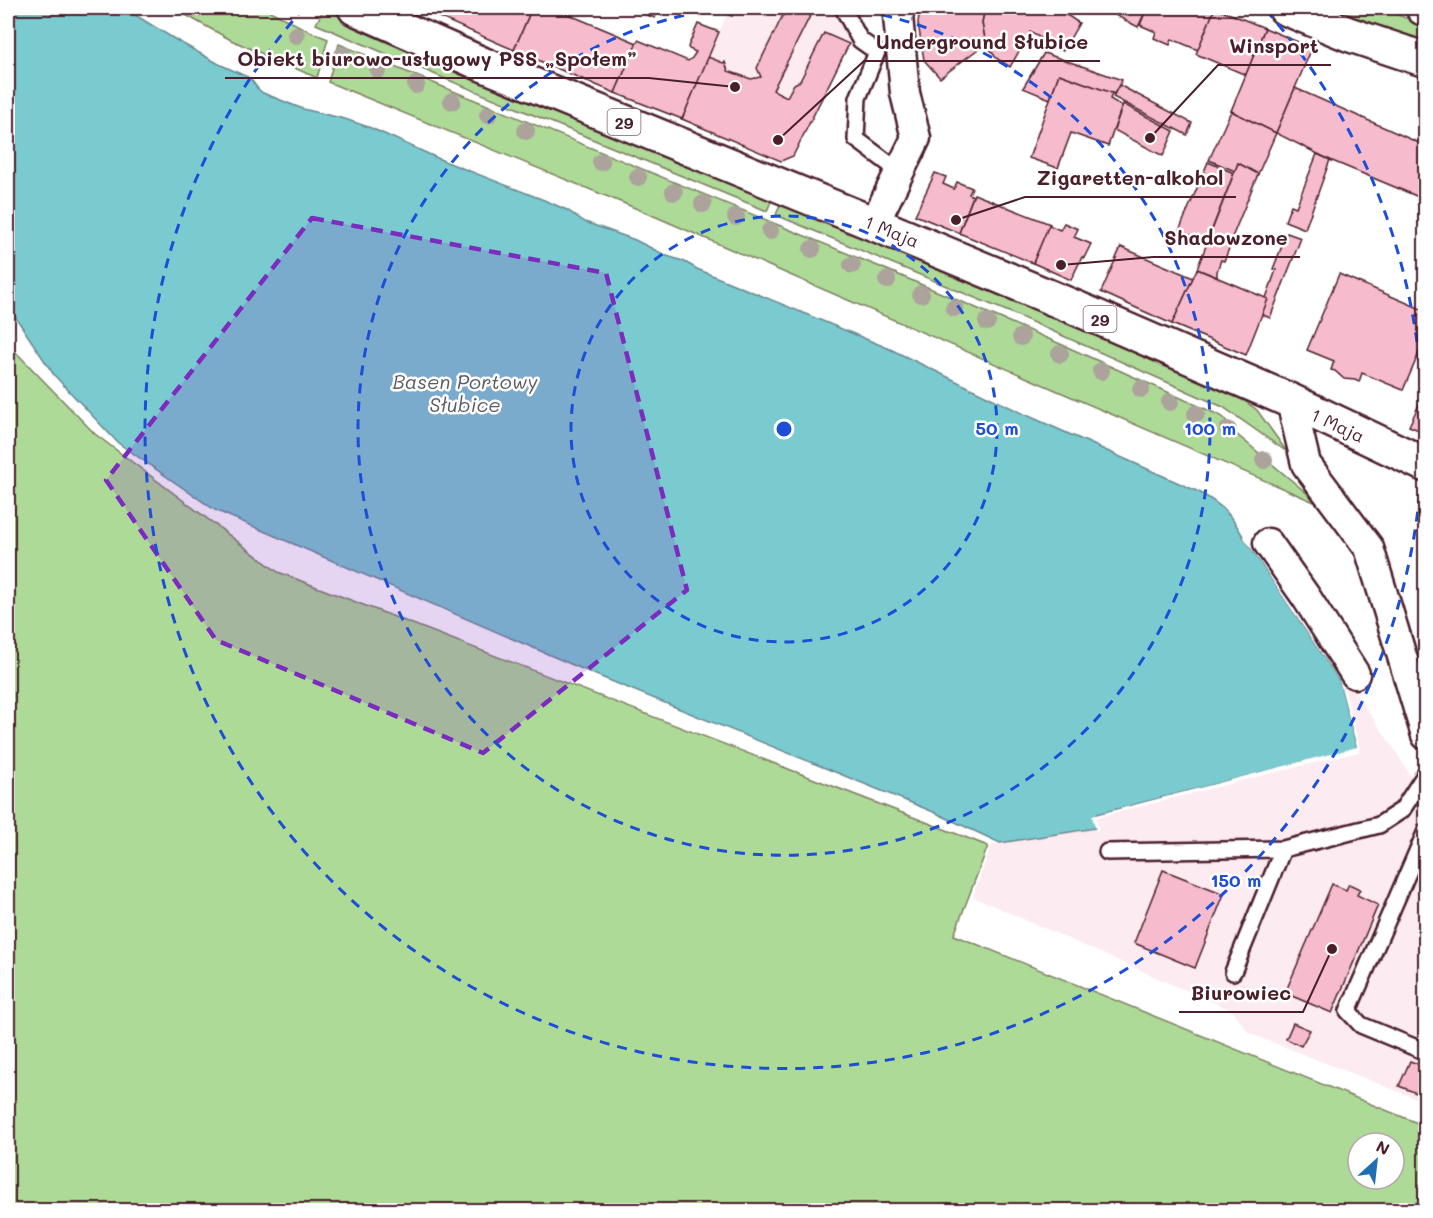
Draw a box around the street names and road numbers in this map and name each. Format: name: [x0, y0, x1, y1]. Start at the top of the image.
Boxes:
road number: 29: [608, 109, 640, 135]
street label: 1 Maja: [861, 209, 923, 253]
road number: 29: [1084, 306, 1116, 332]
street label: 1 Maja: [1307, 402, 1369, 448]

